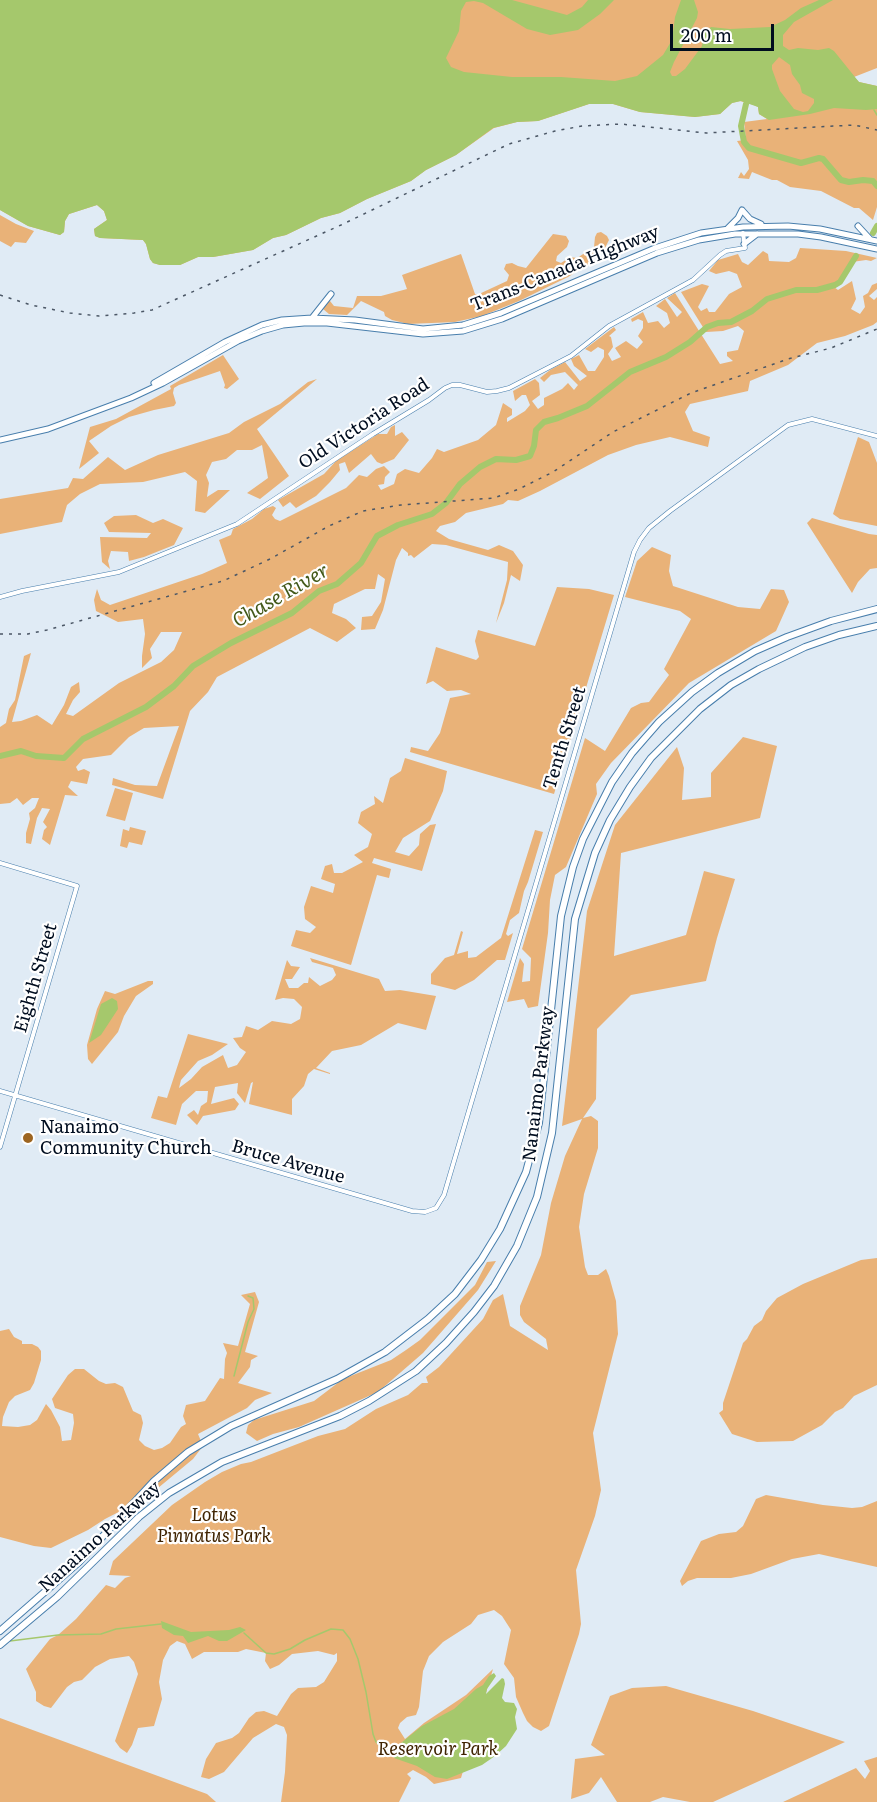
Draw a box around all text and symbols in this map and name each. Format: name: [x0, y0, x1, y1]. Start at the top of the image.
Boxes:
scale bar: [673, 12, 776, 50]
text: 200 m: [681, 21, 732, 48]
street label: Trans-Canada Highway: [468, 221, 662, 317]
street label: Old Victoria Road: [295, 374, 433, 474]
water label: Chase River: [229, 559, 333, 633]
street label: Tenth Street: [539, 684, 591, 792]
street label: Eighth Street: [10, 921, 62, 1035]
street label: Nanaimo Parkway: [519, 1005, 559, 1163]
place label: Nanaimo Community Church: [40, 1117, 212, 1160]
marker: Nanaimo Community Church: [21, 1131, 35, 1145]
street label: Bruce Avenue: [229, 1136, 347, 1188]
street label: Nanaimo Parkway: [35, 1477, 165, 1597]
park label: Lotus Pinnatus Park: [157, 1505, 271, 1547]
park label: Reservoir Park: [378, 1739, 498, 1761]

